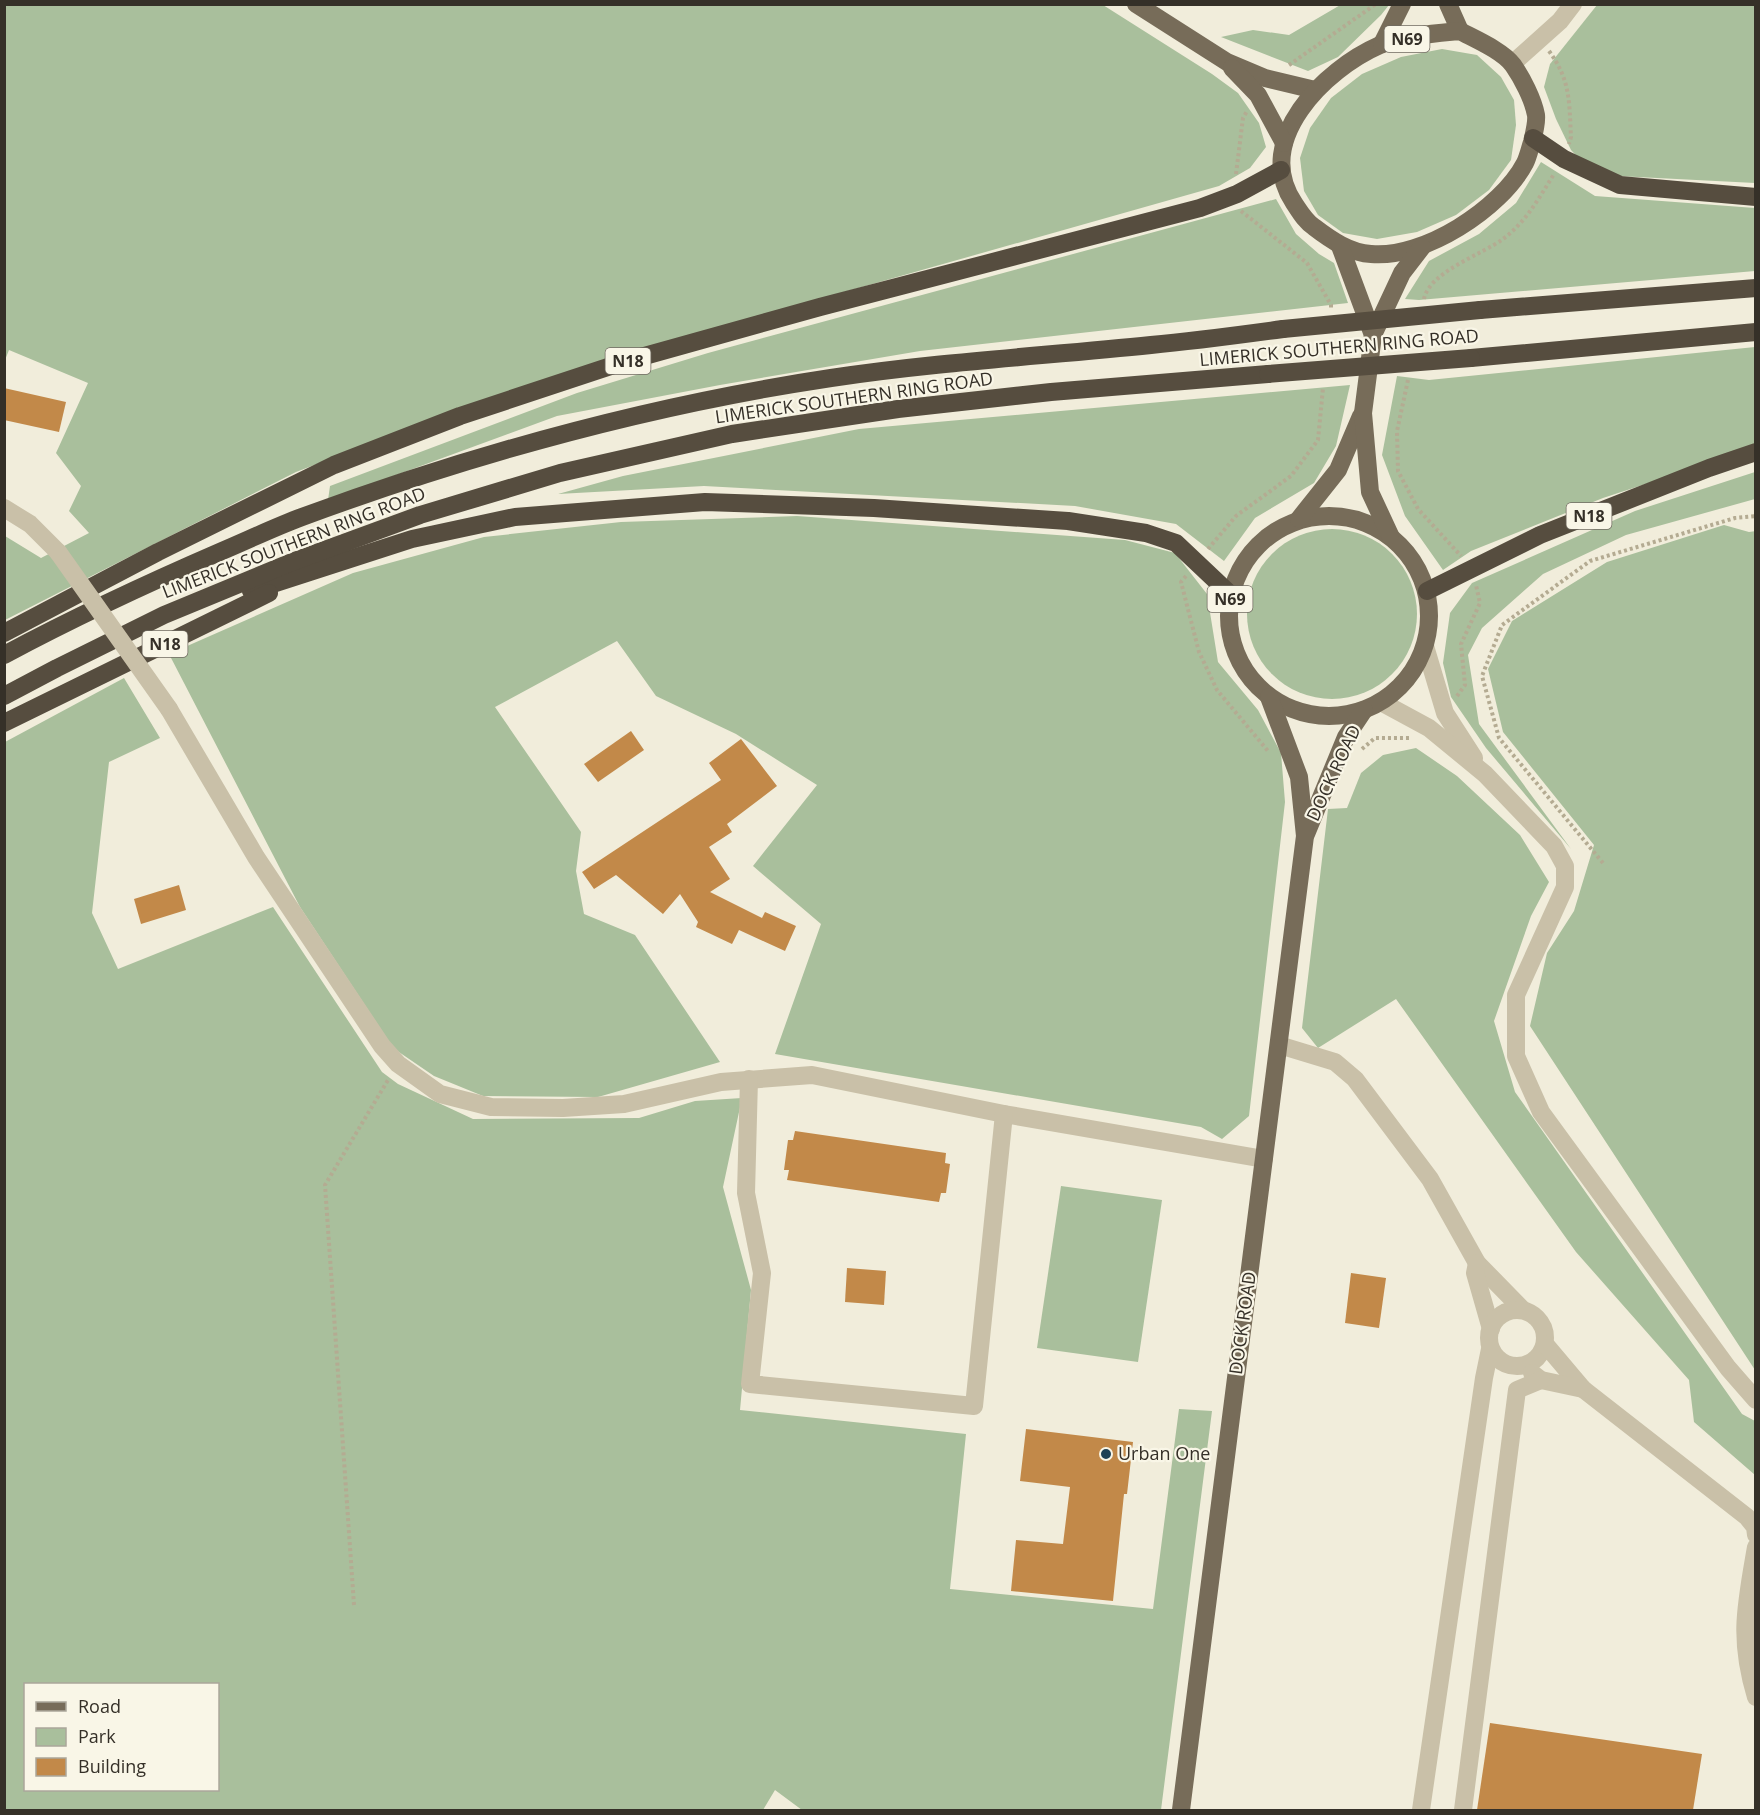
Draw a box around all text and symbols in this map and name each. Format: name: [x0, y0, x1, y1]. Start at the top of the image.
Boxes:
road number: N69: [1384, 26, 1430, 52]
street label: LIMERICK SOUTHERN RING ROAD: [1198, 323, 1480, 371]
road number: N18: [606, 348, 650, 374]
street label: LIMERICK SOUTHERN RING ROAD: [713, 366, 994, 428]
street label: LIMERICK SOUTHERN RING ROAD: [158, 481, 429, 603]
road number: N18: [1566, 503, 1612, 529]
road number: N69: [1208, 586, 1252, 612]
road number: N18: [142, 631, 188, 657]
street label: DOCK ROAD: [1300, 721, 1366, 825]
street label: DOCK ROAD: [1223, 1270, 1261, 1376]
place label: Urban One: [1118, 1441, 1210, 1465]
marker: Urban One: [1099, 1447, 1113, 1461]
legend: [24, 1683, 219, 1791]
text: Road: [78, 1694, 121, 1718]
text: Park: [78, 1724, 116, 1748]
text: Building: [78, 1754, 146, 1778]

